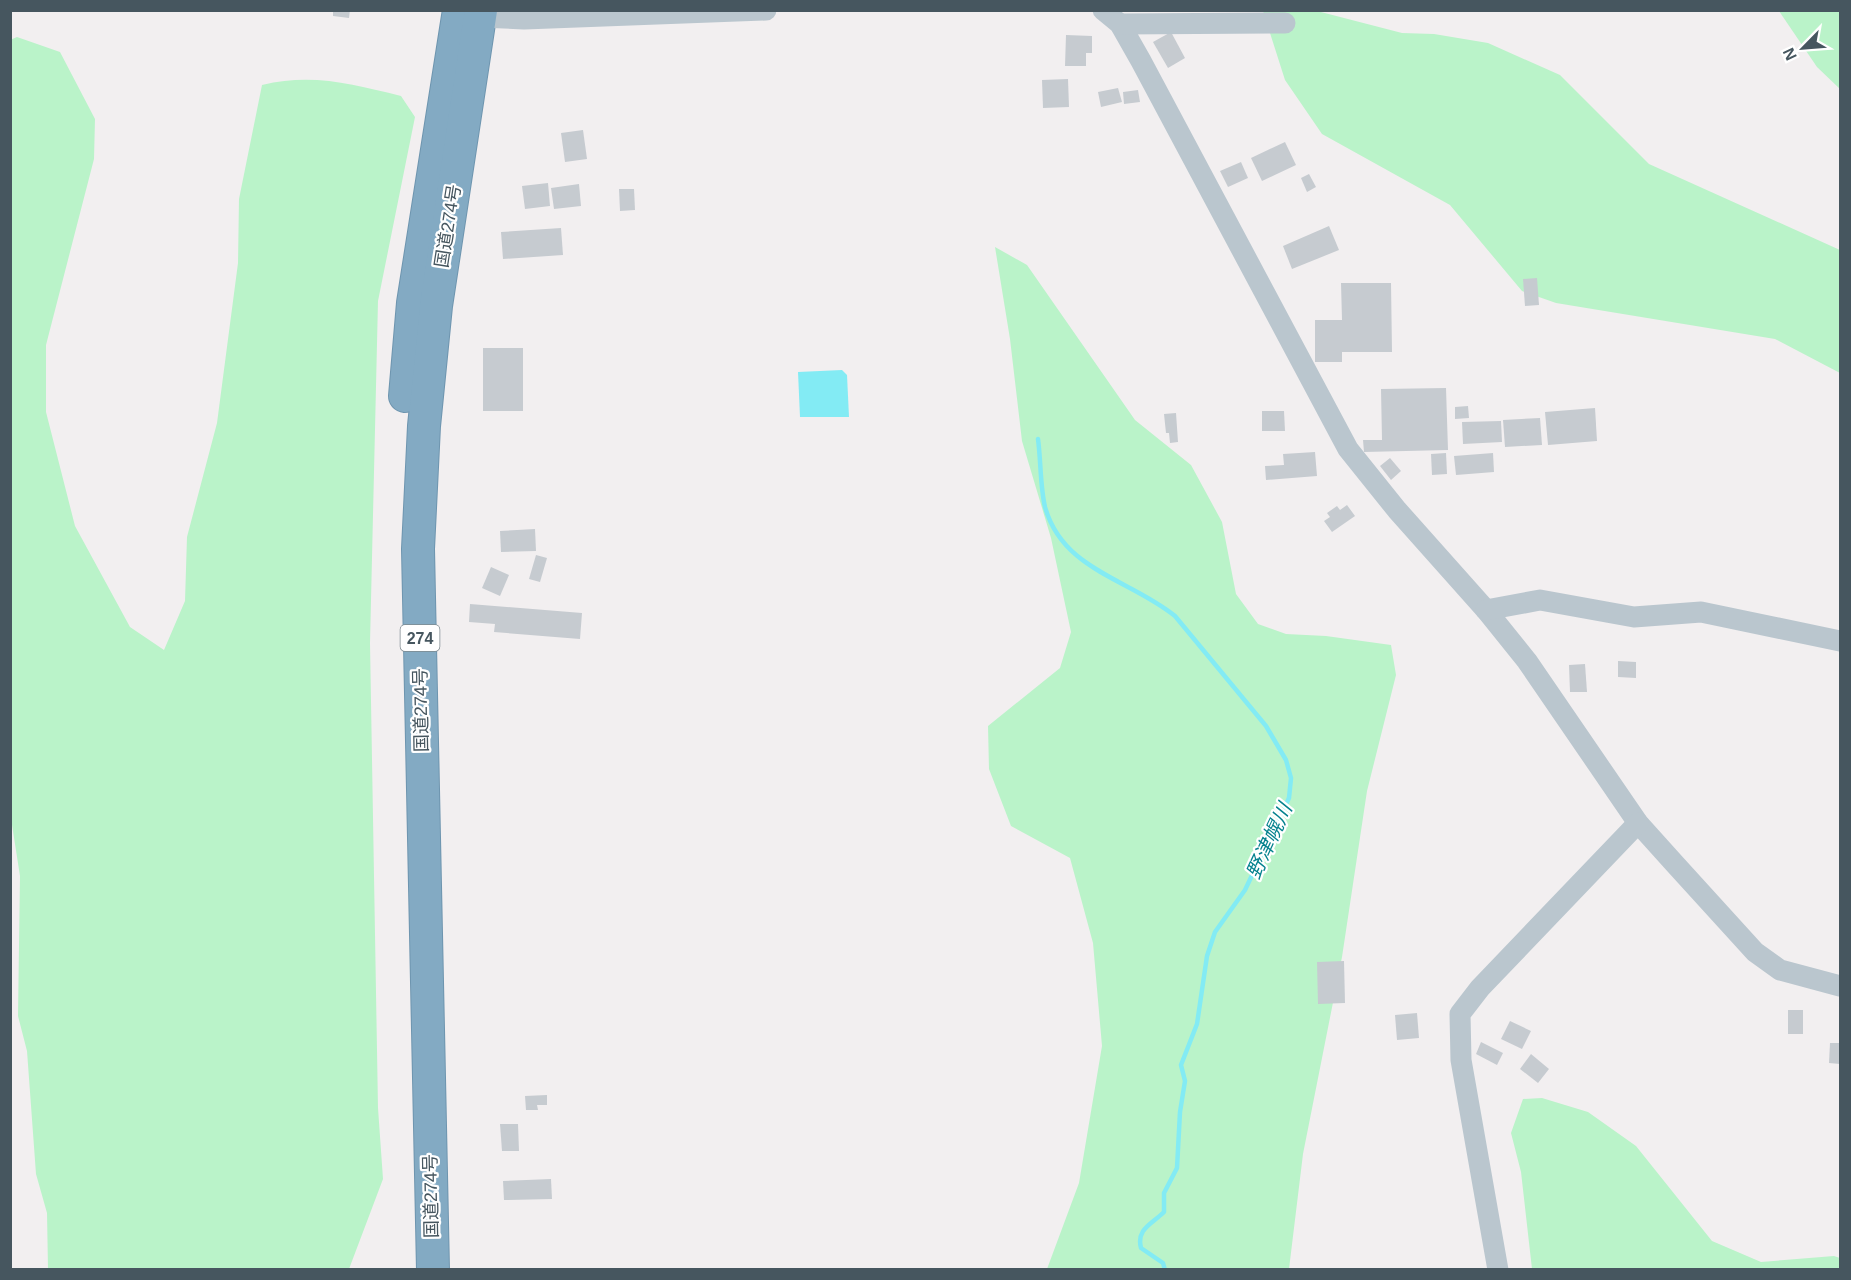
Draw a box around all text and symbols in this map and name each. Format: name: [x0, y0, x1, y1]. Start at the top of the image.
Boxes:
north arrow: [1773, 18, 1833, 78]
text: N: [1780, 45, 1800, 63]
street label: 国道274号: [432, 183, 464, 269]
road number: 274: [400, 625, 440, 651]
street label: 国道274号: [410, 668, 432, 752]
water label: 野津幌川: [1242, 798, 1297, 882]
street label: 国道274号: [420, 1154, 442, 1238]

